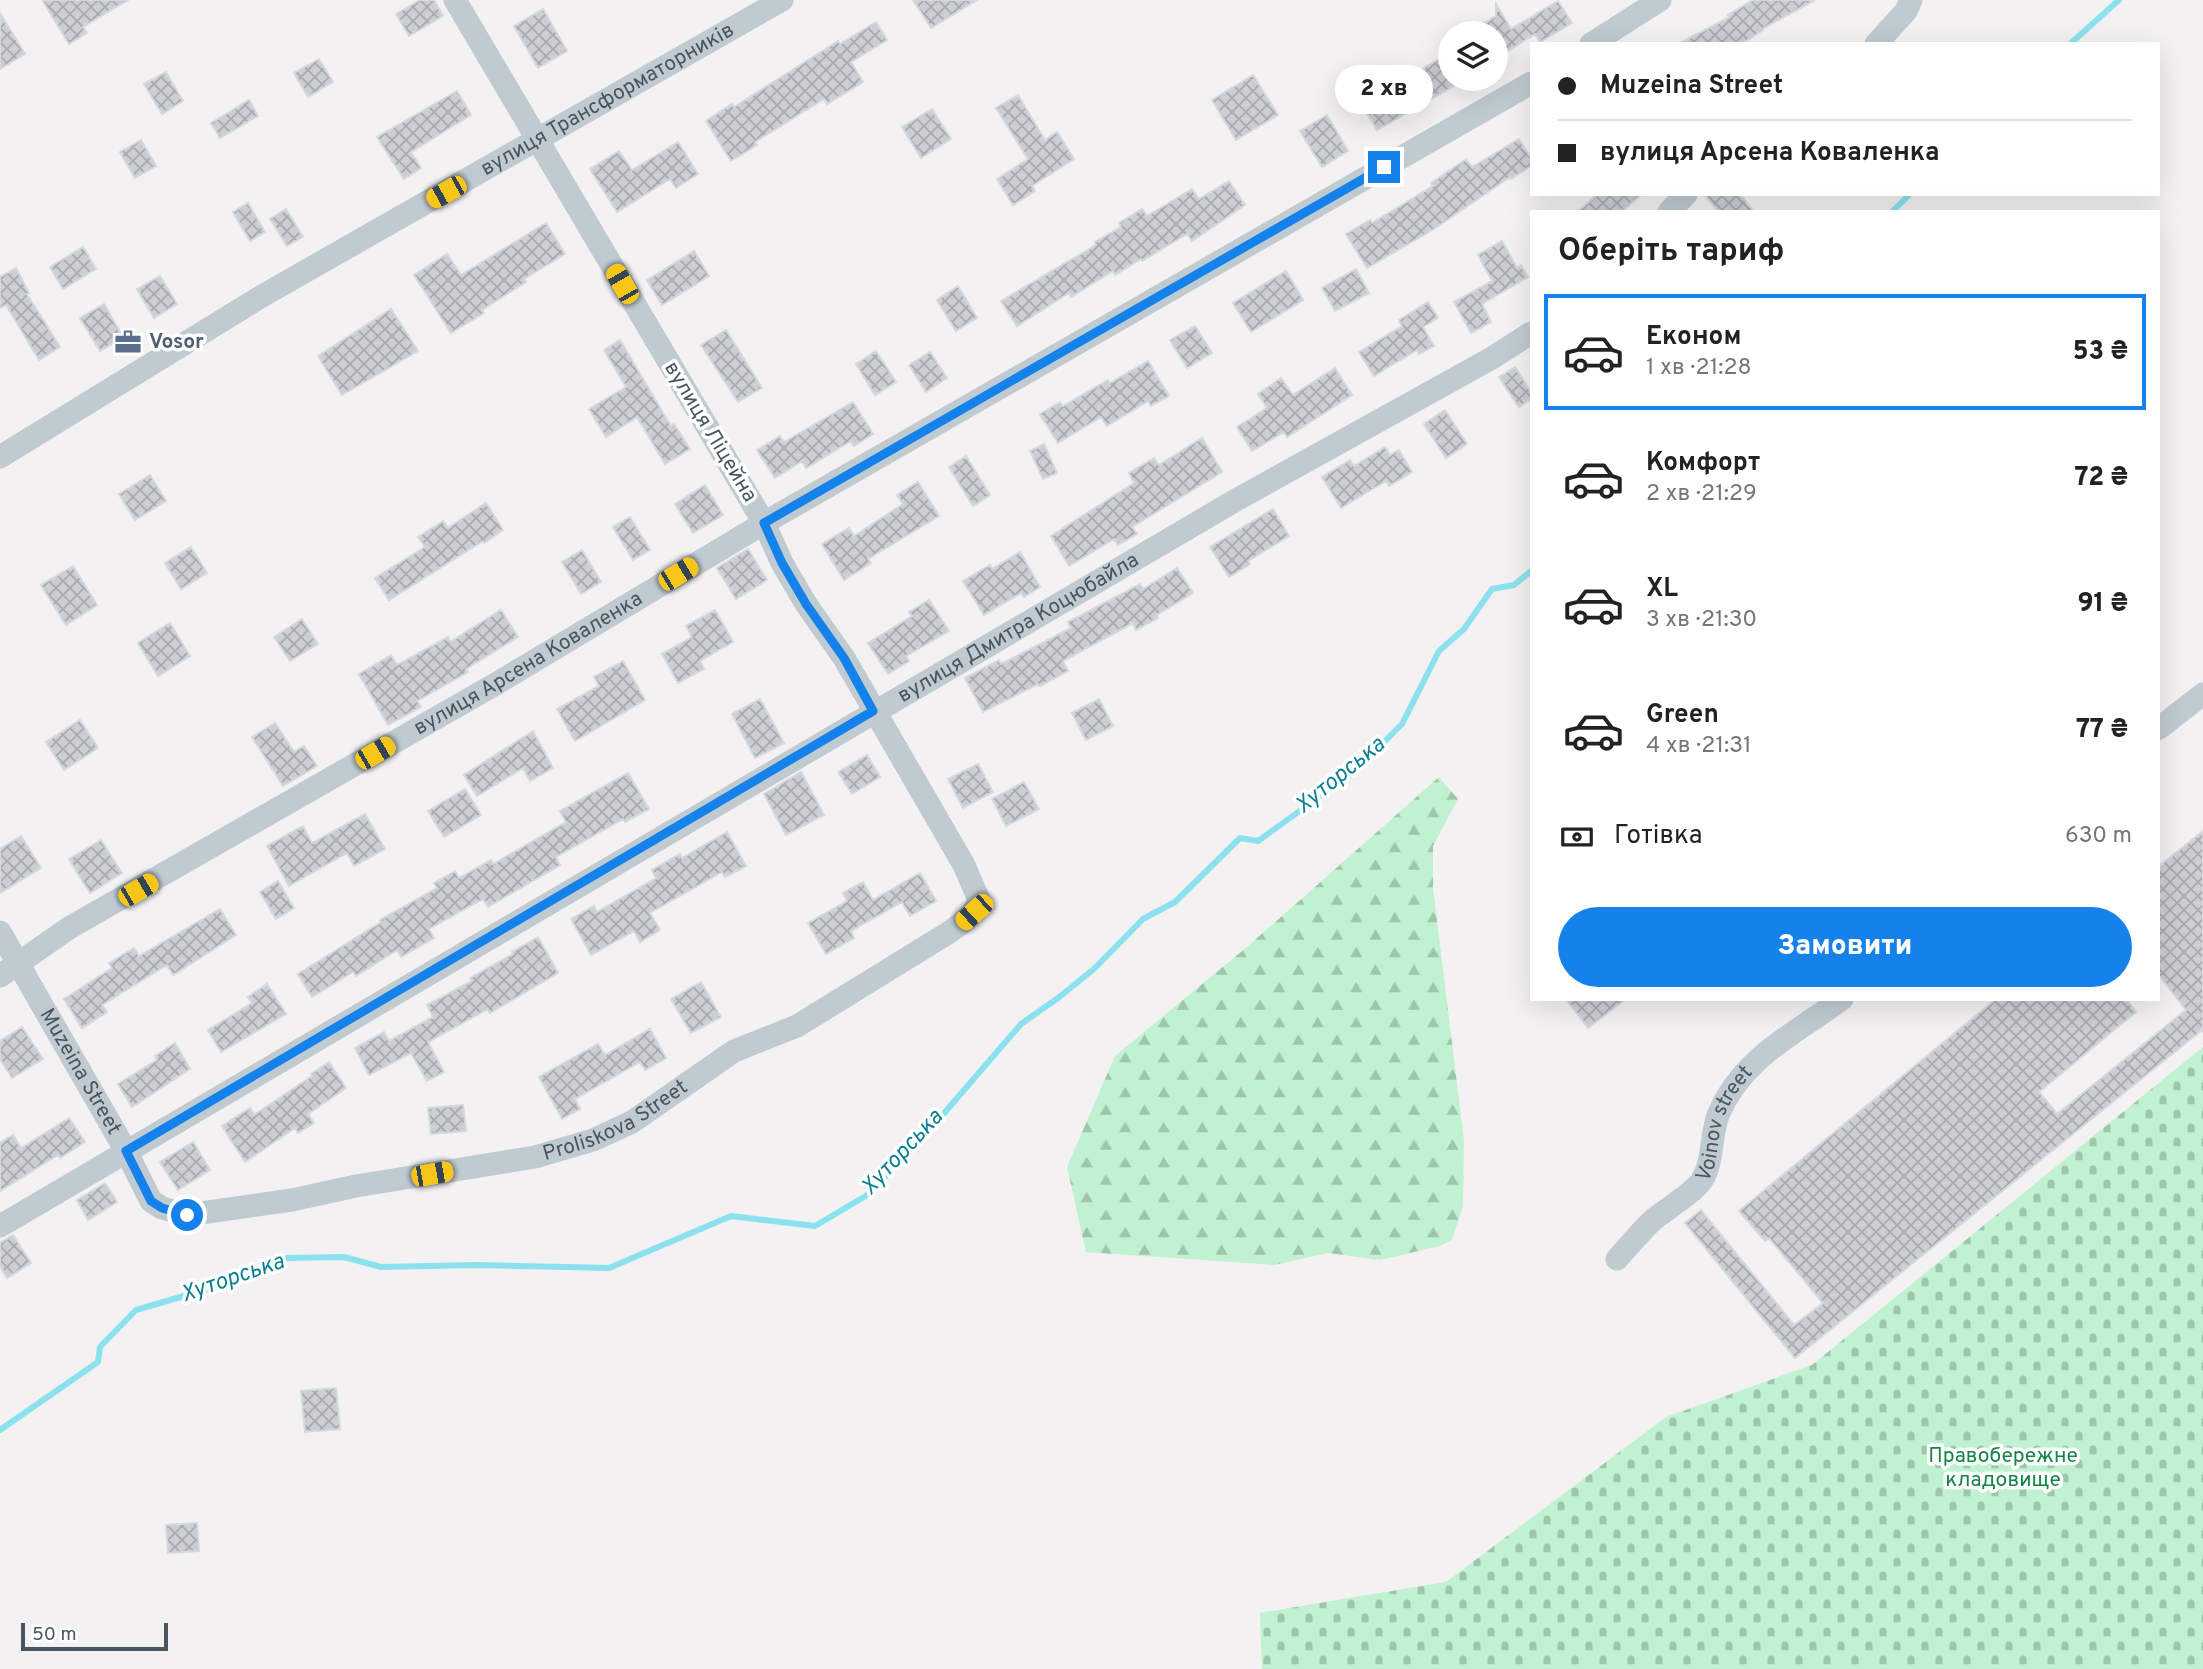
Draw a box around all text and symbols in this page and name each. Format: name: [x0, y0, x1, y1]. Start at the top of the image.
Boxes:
street label: вулиця Трансформаторників: [476, 17, 739, 182]
map controls: [1438, 21, 1508, 91]
button: layers: [1438, 21, 1508, 91]
callout: 2 хв: [1335, 66, 1433, 114]
text: Muzeina Street: [1600, 70, 1783, 103]
text: 2 хв: [1360, 75, 1408, 104]
text: вулиця Арсена Коваленка: [1600, 137, 1940, 170]
route end: [1368, 151, 1400, 183]
car: [423, 173, 470, 211]
text: Оберіть тариф: [1558, 232, 1784, 272]
car: [603, 261, 642, 307]
icon: car: [1562, 321, 1625, 384]
text: Економ: [1646, 321, 1741, 354]
office icon: Vosor: [113, 327, 143, 357]
place label: Vosor: [149, 329, 204, 356]
text: 53 ₴: [2073, 336, 2128, 369]
text: 1 хв · 21:28: [1646, 354, 1752, 383]
street label: вулиця Ліцейна: [657, 357, 763, 507]
icon: car: [1562, 447, 1625, 510]
text: Комфорт: [1646, 447, 1760, 480]
text: 72 ₴: [2075, 462, 2128, 495]
text: 2 хв · 21:29: [1646, 480, 1757, 509]
street label: вулиця Дмитра Коцюбайла: [893, 546, 1144, 709]
car: [655, 554, 702, 594]
icon: car: [1562, 573, 1625, 636]
text: XL: [1646, 573, 1678, 606]
street label: вулиця Арсена Коваленка: [409, 585, 648, 742]
text: 91 ₴: [2077, 588, 2128, 621]
text: 3 хв · 21:30: [1646, 606, 1757, 635]
icon: car: [1562, 699, 1625, 762]
text: Green: [1646, 699, 1719, 732]
text: 77 ₴: [2076, 714, 2128, 747]
water label: Хуторська: [1290, 731, 1392, 821]
text: 4 хв · 21:31: [1646, 732, 1752, 761]
car: [352, 733, 399, 773]
icon: cash: [1558, 818, 1596, 856]
text: Готівка: [1614, 820, 1703, 853]
text: 630 m: [2065, 822, 2132, 851]
car: [115, 870, 162, 910]
car: [952, 890, 997, 934]
button: Замовити: [1558, 907, 2132, 987]
street label: Muzeina Street: [33, 1003, 127, 1140]
street label: Voinov street: [1690, 1060, 1759, 1186]
street label: Proliskova Street: [540, 1074, 693, 1168]
water label: Хуторська: [856, 1104, 950, 1202]
car: [410, 1160, 455, 1188]
route start: [171, 1199, 203, 1231]
water label: Хуторська: [178, 1248, 288, 1310]
park label: Правобережне кладовище: [1928, 1443, 2078, 1494]
scale bar: [21, 1620, 168, 1652]
text: 50 m: [32, 1623, 77, 1647]

